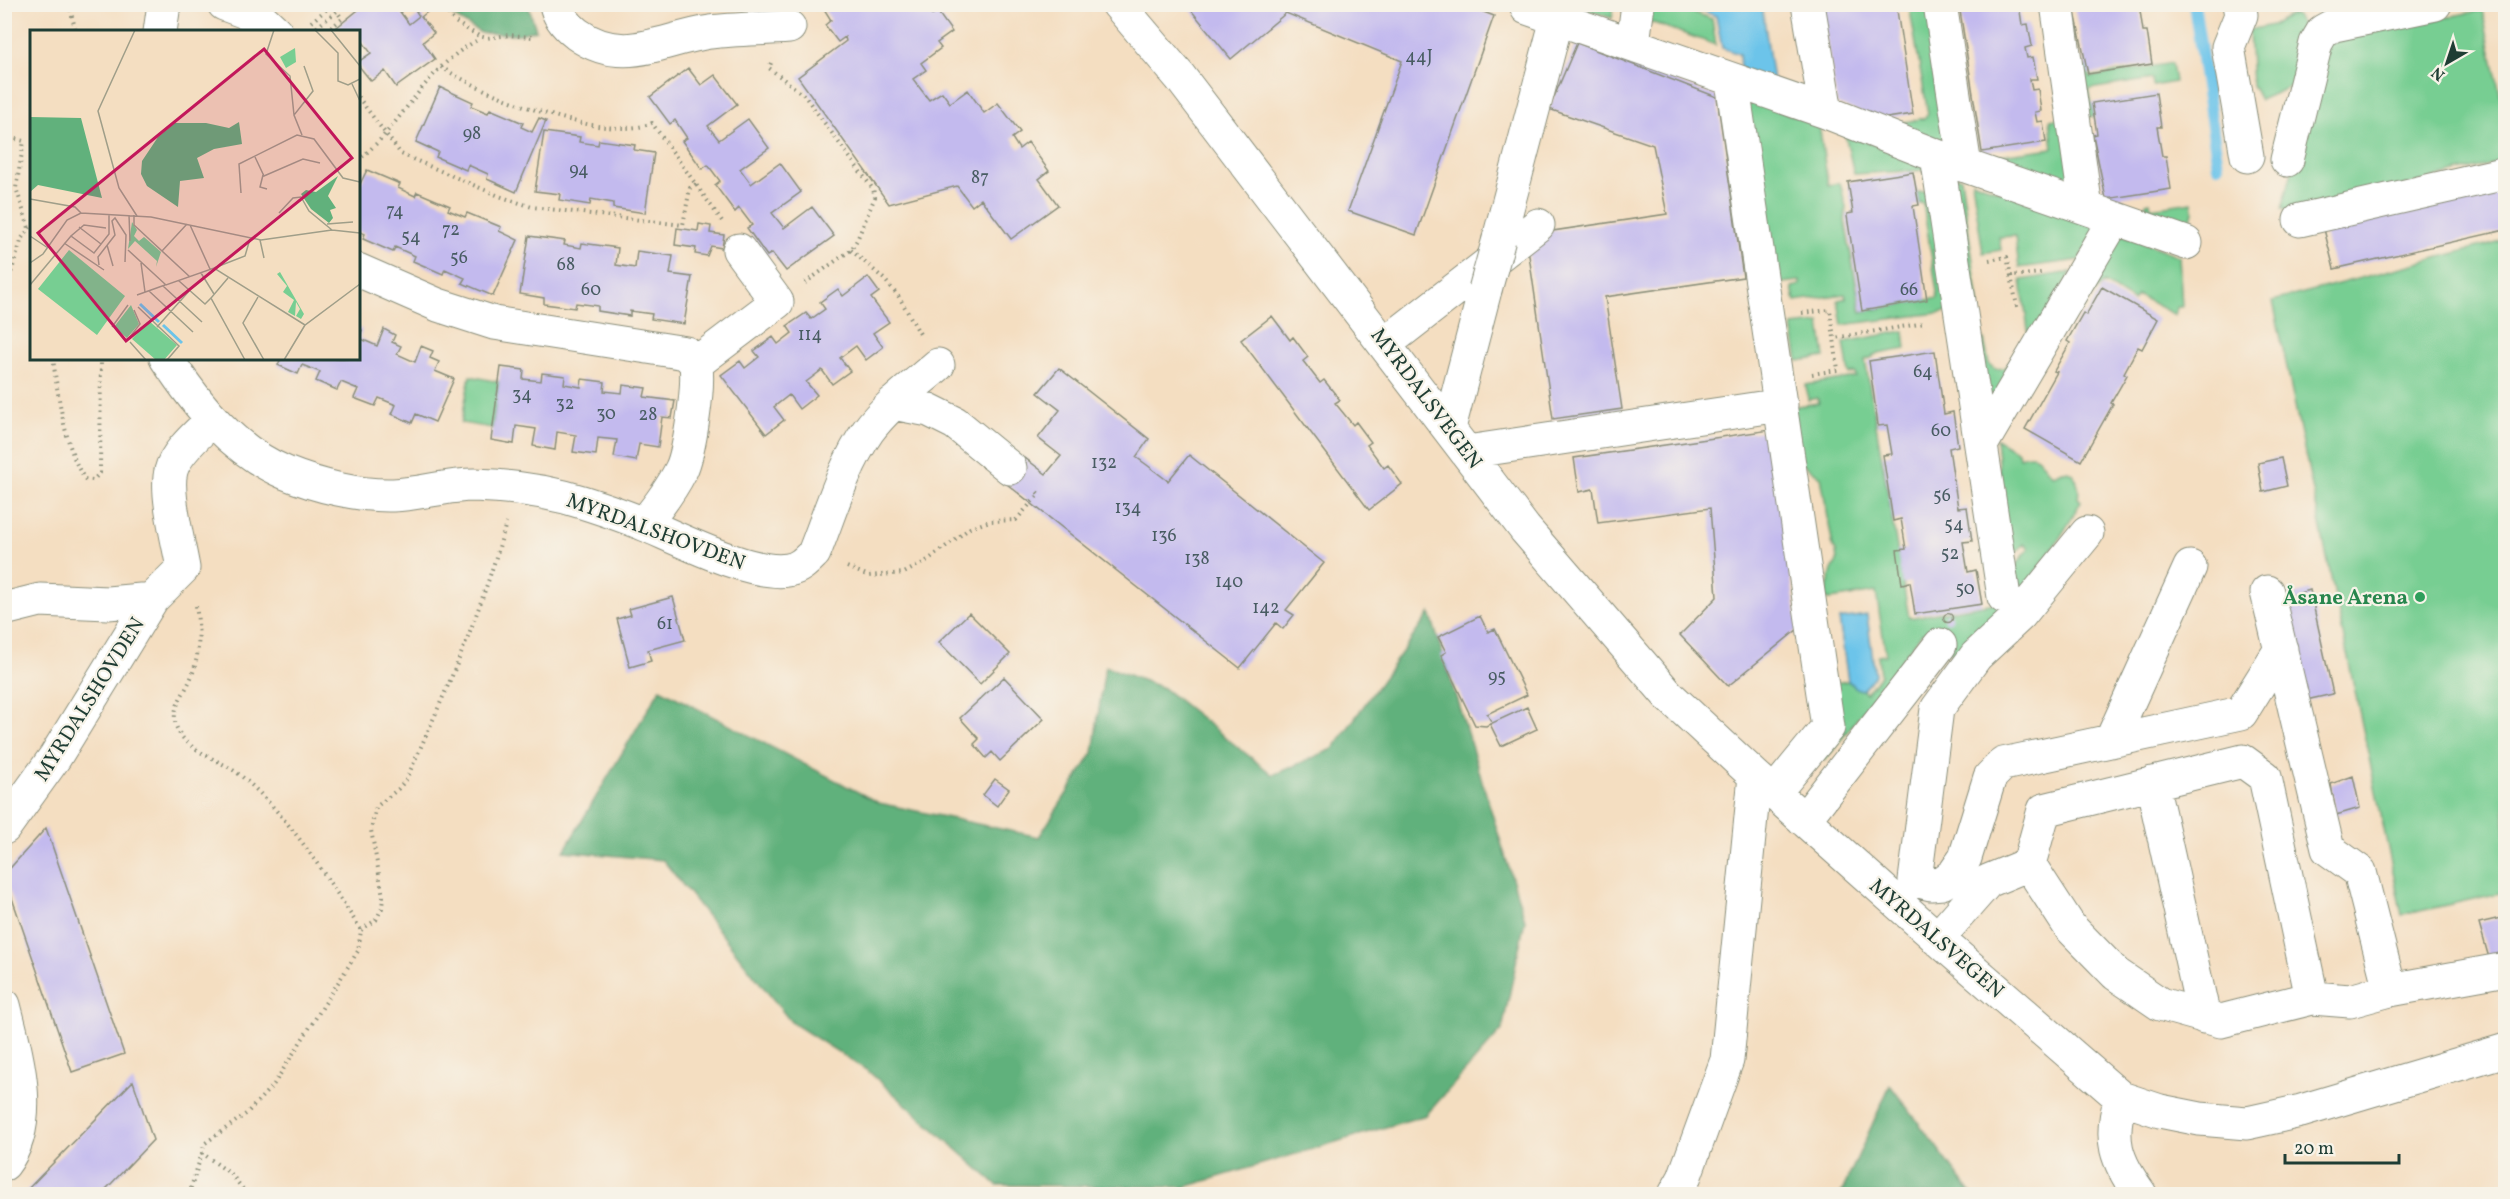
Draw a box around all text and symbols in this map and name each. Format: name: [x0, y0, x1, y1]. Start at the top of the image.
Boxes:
inset map: [30, 30, 360, 360]
north arrow: [2417, 33, 2477, 93]
house number: 44J: [1405, 45, 1433, 70]
text: N: [2427, 61, 2450, 85]
house number: 98: [463, 122, 481, 147]
house number: 94: [569, 158, 589, 183]
house number: 87: [971, 166, 989, 191]
house number: 74: [386, 199, 404, 224]
house number: 72: [442, 218, 460, 243]
house number: 54: [401, 225, 421, 250]
house number: 56: [450, 246, 468, 271]
house number: 68: [557, 253, 575, 278]
house number: 60: [581, 278, 601, 303]
house number: 66: [1900, 278, 1918, 303]
street label: MYRDALSVEGEN: [1363, 322, 1488, 475]
house number: 114: [798, 323, 822, 348]
house number: 64: [1913, 360, 1933, 385]
house number: 34: [512, 383, 532, 408]
house number: 32: [556, 392, 574, 417]
house number: 30: [596, 402, 616, 427]
house number: 28: [639, 403, 657, 428]
house number: 60: [1931, 419, 1951, 444]
house number: 132: [1091, 451, 1117, 476]
house number: 56: [1933, 484, 1951, 509]
street label: MYRDALSHOVDEN: [562, 487, 749, 578]
house number: 134: [1115, 496, 1141, 521]
house number: 54: [1944, 513, 1964, 538]
house number: 136: [1151, 524, 1177, 549]
house number: 52: [1941, 542, 1959, 567]
house number: 138: [1184, 547, 1210, 572]
house number: 140: [1215, 570, 1243, 595]
house number: 50: [1955, 577, 1975, 602]
place label: Åsane Arena: [2283, 584, 2408, 613]
marker: Åsane Arena: [2413, 590, 2427, 604]
house number: 142: [1252, 596, 1280, 621]
street label: MYRDALSHOVDEN: [28, 612, 152, 787]
house number: 61: [657, 612, 673, 637]
house number: 95: [1488, 665, 1506, 690]
street label: MYRDALSVEGEN: [1862, 873, 2010, 1006]
scale bar: [2285, 1127, 2399, 1165]
text: 20 m: [2294, 1137, 2334, 1162]

